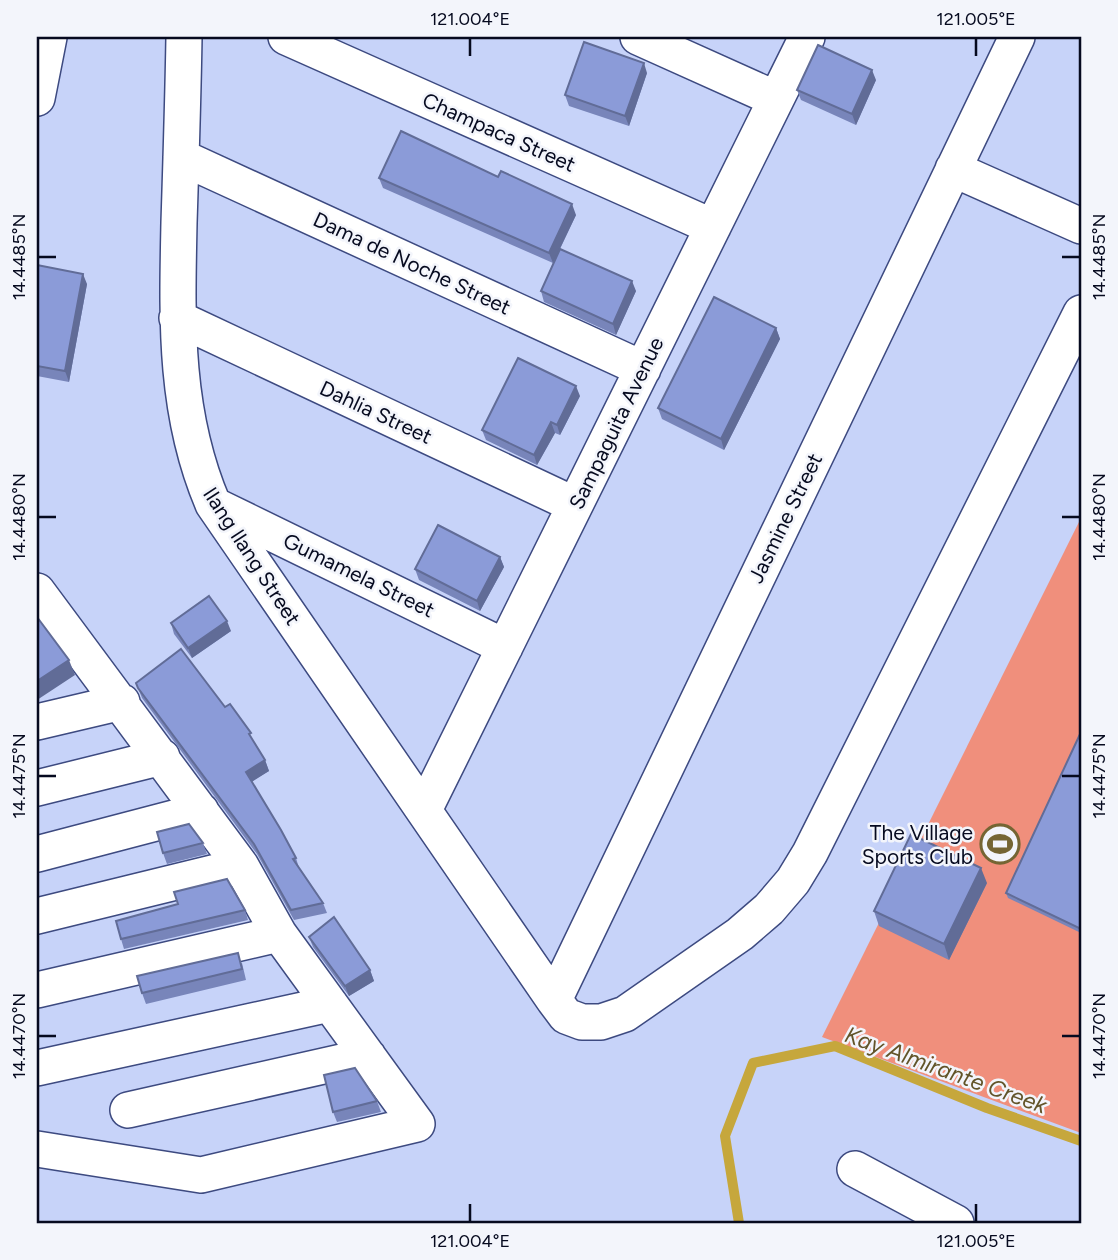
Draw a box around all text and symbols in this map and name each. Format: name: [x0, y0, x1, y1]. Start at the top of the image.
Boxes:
text: 121.004°E: [430, 8, 510, 30]
text: 121.005°E: [936, 8, 1016, 30]
street label: Champaca Street: [419, 87, 579, 177]
street label: Dama de Noche Street: [309, 206, 515, 320]
text: 14.4485°N: [8, 214, 30, 300]
text: 14.4485°N: [1088, 214, 1110, 300]
street label: Sampaguita Avenue: [563, 333, 669, 513]
street label: Dahlia Street: [316, 375, 436, 449]
street label: Jasmine Street: [743, 449, 827, 587]
text: 14.4480°N: [8, 473, 30, 561]
text: 14.4480°N: [1088, 473, 1110, 561]
street label: Ilang Ilang Street: [198, 482, 306, 630]
street label: Gumamela Street: [279, 528, 439, 622]
text: 14.4475°N: [8, 733, 30, 819]
text: 14.4475°N: [1088, 733, 1110, 819]
place label: The Village Sports Club: [862, 820, 973, 869]
sports icon: The Village Sports Club: [979, 823, 1021, 865]
text: 14.4470°N: [8, 993, 30, 1079]
text: 14.4470°N: [1088, 993, 1110, 1079]
water label: Kay Almirante Creek: [841, 1020, 1052, 1120]
text: 121.004°E: [430, 1230, 510, 1252]
text: 121.005°E: [936, 1230, 1016, 1252]

